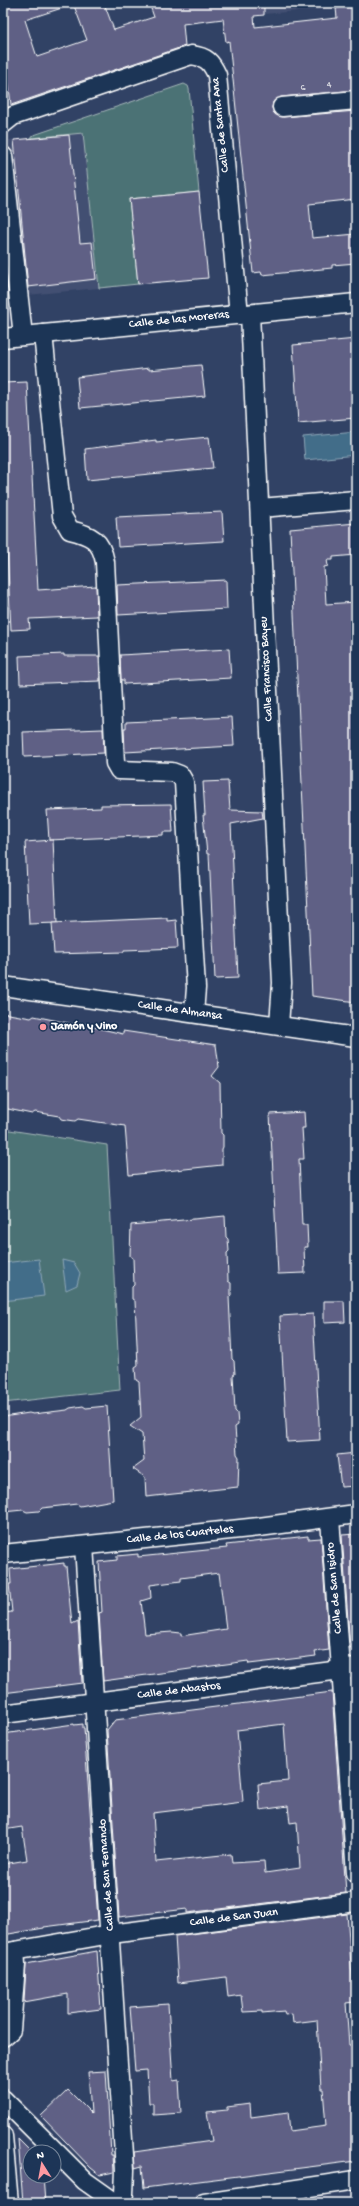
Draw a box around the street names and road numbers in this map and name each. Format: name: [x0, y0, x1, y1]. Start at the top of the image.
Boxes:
street label: Calle de Santa Ana: [209, 77, 233, 173]
street label: Calle de las Moreras: [128, 308, 230, 332]
street label: Calle Francisco Bayeu: [257, 616, 277, 722]
street label: Calle de Almansa: [137, 998, 224, 1024]
street label: Calle de los Cuarteles: [126, 1522, 235, 1548]
street label: Calle de San Isidro: [324, 1542, 346, 1634]
street label: Calle de Abastos: [137, 1679, 222, 1703]
street label: Calle de San Fernando: [96, 1819, 118, 1931]
street label: Calle de San Juan: [189, 1906, 279, 1930]

